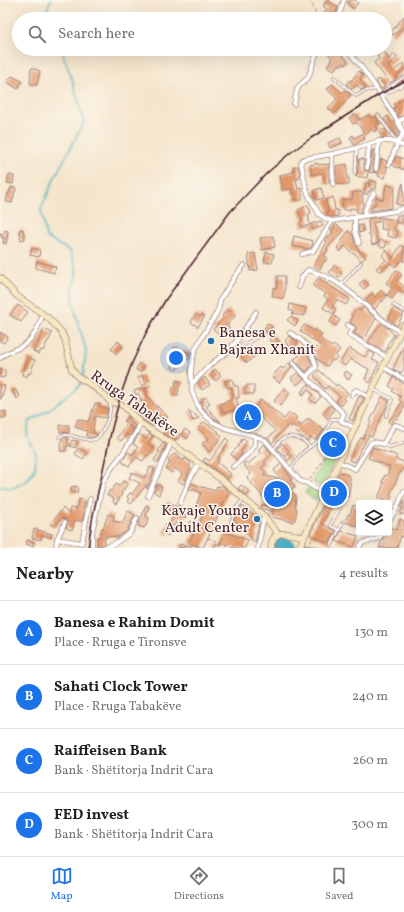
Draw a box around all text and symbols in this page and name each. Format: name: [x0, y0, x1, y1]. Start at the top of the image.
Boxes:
search box: [12, 12, 392, 56]
icon: search: [26, 23, 48, 45]
text: Search here: [58, 24, 135, 45]
place label: Banesa e Bajram Xhanit: [219, 323, 315, 361]
marker: Banesa e Bajram Xhanit: [206, 336, 216, 346]
your location: [166, 348, 186, 368]
street label: Rruga Tabakëve: [86, 366, 183, 443]
pin: A: [235, 402, 261, 432]
pin: C: [320, 429, 346, 459]
pin: D: [321, 478, 347, 508]
pin: B: [264, 479, 290, 509]
map controls: [356, 500, 392, 536]
button: layers: [356, 500, 392, 536]
place label: Kavaje Young Adult Center: [161, 501, 249, 539]
marker: Kavaje Young Adult Center: [252, 514, 262, 524]
text: Nearby: [16, 563, 74, 586]
text: 4 results: [339, 565, 388, 583]
text: Banesa e Rahim Domit: [54, 613, 215, 634]
text: A: [24, 624, 34, 642]
text: 130 m: [355, 624, 388, 642]
text: Place · Rruga e Tironsve: [54, 634, 187, 652]
text: Sahati Clock Tower: [54, 677, 188, 698]
text: B: [25, 688, 33, 706]
text: 240 m: [352, 688, 388, 706]
text: Place · Rruga Tabakëve: [54, 698, 181, 716]
text: Raiffeisen Bank: [54, 741, 167, 762]
text: C: [25, 752, 33, 770]
text: 260 m: [353, 752, 388, 770]
text: Bank · Shëtitorja Indrit Cara: [54, 762, 213, 780]
text: FED invest: [54, 805, 129, 826]
text: D: [24, 816, 34, 834]
text: 300 m: [352, 816, 388, 834]
text: Bank · Shëtitorja Indrit Cara: [54, 826, 213, 844]
tab: Map: [51, 865, 73, 904]
tab: Directions: [174, 865, 224, 904]
tab: Saved: [325, 865, 353, 904]

